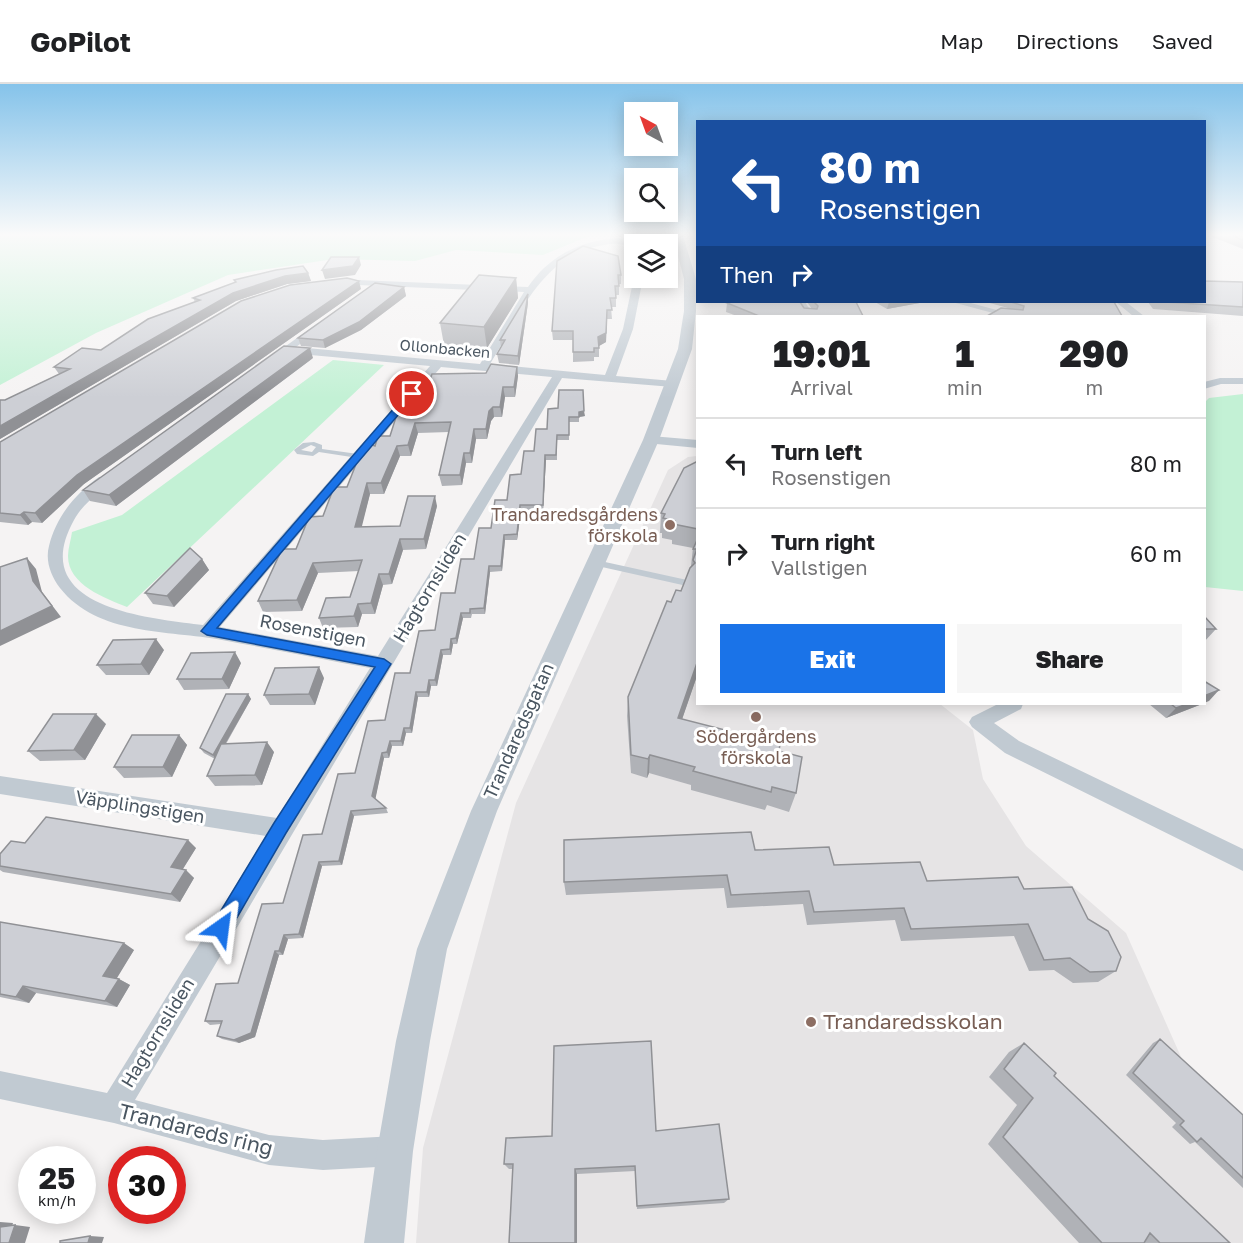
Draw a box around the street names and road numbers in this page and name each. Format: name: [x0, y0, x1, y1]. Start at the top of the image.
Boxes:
street label: Ollonbacken: [399, 335, 491, 361]
street label: Hagtornsliden: [388, 529, 470, 646]
street label: Rosenstigen: [258, 609, 368, 651]
street label: Trandaredsgatan: [478, 659, 558, 802]
street label: Väpplingstigen: [74, 785, 206, 827]
street label: Hagtornsliden: [116, 974, 198, 1091]
street label: Trandareds ring: [117, 1097, 276, 1161]

